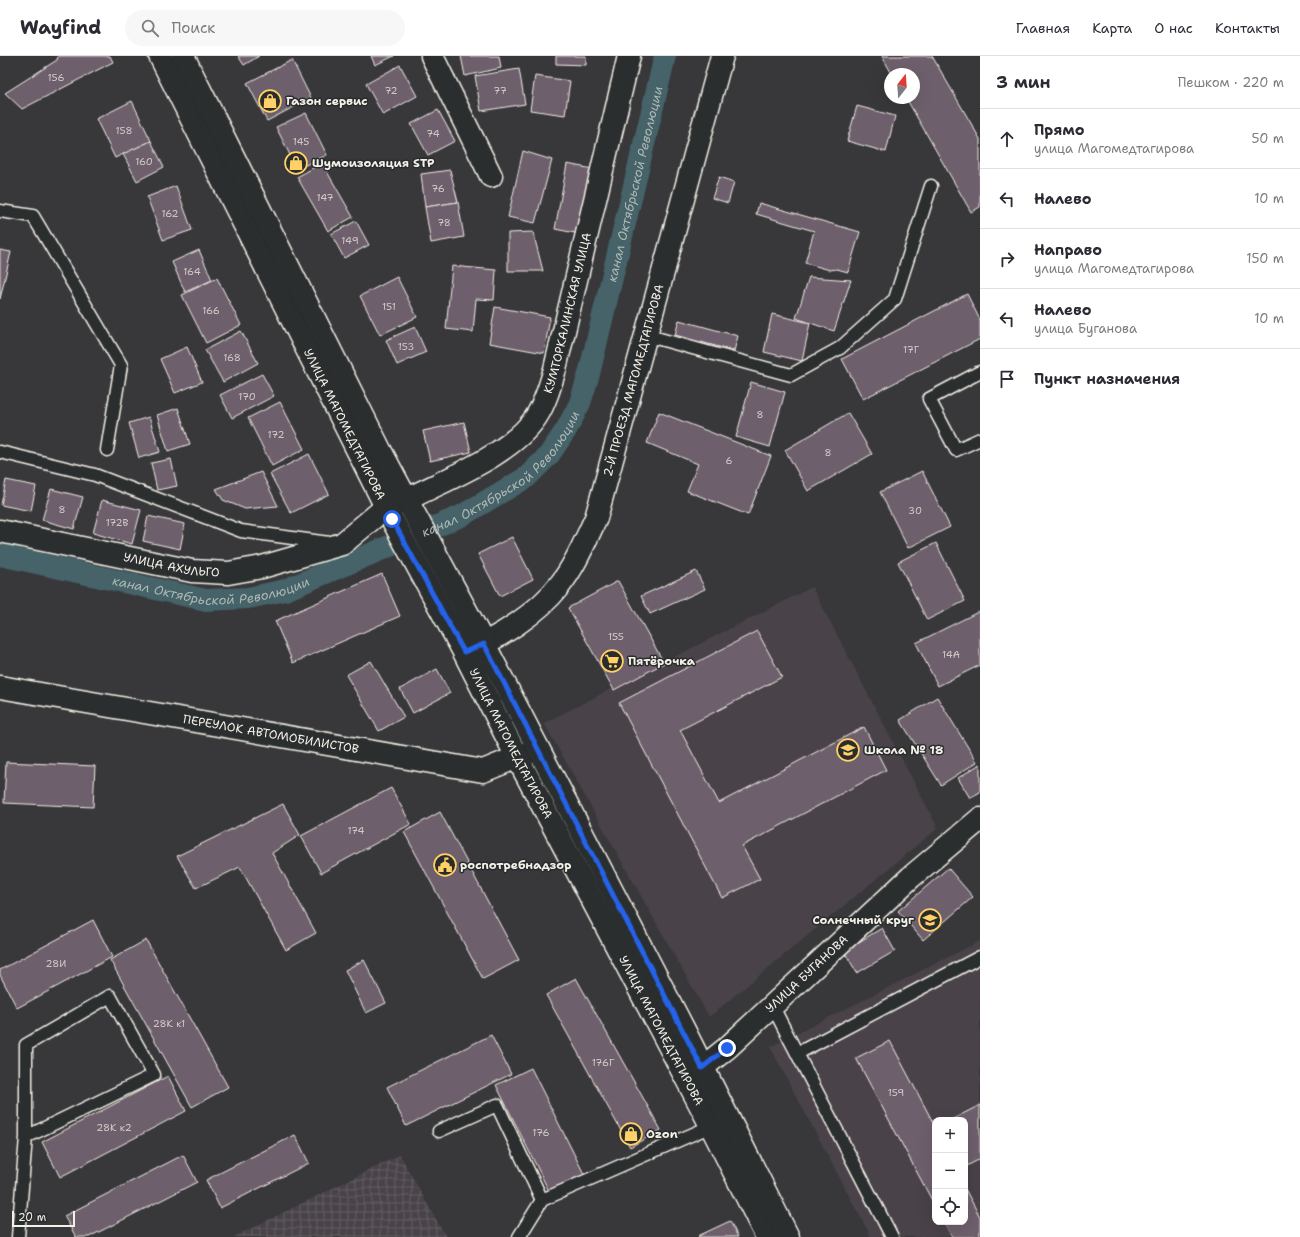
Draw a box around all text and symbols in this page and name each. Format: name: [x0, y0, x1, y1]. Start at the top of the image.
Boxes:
search box: [125, 10, 405, 46]
text: Wayfind: [20, 15, 101, 40]
icon: search: [139, 17, 161, 39]
text: Поиск: [171, 18, 215, 38]
text: Главная: [1016, 19, 1070, 37]
text: Карта: [1092, 19, 1132, 37]
text: О нас: [1154, 19, 1193, 37]
text: Контакты: [1215, 19, 1280, 37]
north arrow: [884, 68, 920, 104]
house number: 156: [48, 71, 64, 84]
text: 3 мин: [996, 71, 1051, 93]
text: Пешком · 220 m: [1178, 74, 1284, 91]
house number: 72: [384, 84, 398, 97]
house number: 77: [493, 84, 507, 97]
water label: канал Октябрьской Революции: [603, 84, 666, 284]
shop icon: Газон сервис: [257, 88, 283, 114]
place label: Газон сервис: [286, 93, 368, 109]
text: Прямо: [1034, 120, 1084, 140]
house number: 158: [116, 124, 132, 137]
house number: 74: [426, 127, 440, 140]
icon: ahead: [996, 128, 1018, 150]
text: 50 m: [1251, 130, 1284, 147]
house number: 145: [293, 135, 309, 148]
text: улица Магомедтагирова: [1034, 140, 1194, 157]
shop icon: Шумоизоляция STP: [283, 150, 309, 176]
house number: 160: [135, 155, 153, 168]
place label: Шумоизоляция STP: [312, 155, 435, 171]
house number: 76: [431, 182, 445, 195]
icon: left: [996, 188, 1018, 210]
text: Налево: [1034, 189, 1092, 209]
text: 10 m: [1254, 190, 1284, 207]
house number: 147: [316, 191, 334, 204]
house number: 162: [161, 207, 179, 220]
house number: 78: [437, 216, 451, 229]
street label: КУМТОРКАЛИНСКАЯ УЛИЦА: [540, 231, 595, 396]
house number: 149: [341, 234, 359, 247]
text: Направо: [1034, 240, 1102, 260]
icon: right: [996, 248, 1018, 270]
text: 150 m: [1246, 250, 1284, 267]
text: улица Магомедтагирова: [1034, 260, 1194, 277]
house number: 164: [183, 265, 201, 278]
street label: 2-Й ПРОЕЗД МАГОМЕДТАГИРОВА: [600, 282, 667, 478]
house number: 151: [382, 300, 396, 313]
text: Налево: [1034, 300, 1092, 320]
house number: 166: [202, 304, 220, 317]
icon: left: [996, 308, 1018, 330]
text: 10 m: [1254, 310, 1284, 327]
text: улица Буганова: [1034, 320, 1137, 337]
house number: 153: [398, 340, 414, 353]
house number: 17Г: [903, 343, 920, 356]
street label: УЛИЦА МАГОМЕДТАГИРОВА: [300, 346, 389, 503]
house number: 168: [223, 351, 241, 364]
icon: arrive: [996, 368, 1018, 390]
text: Пункт назначения: [1034, 369, 1180, 389]
house number: 170: [238, 390, 256, 403]
water label: канал Октябрьской Революции: [419, 408, 583, 540]
house number: 8: [757, 408, 764, 421]
house number: 172: [268, 428, 284, 441]
house number: 8: [825, 446, 832, 459]
house number: 6: [726, 454, 733, 467]
house number: 8: [59, 503, 66, 516]
house number: 30: [908, 504, 922, 517]
route start: [383, 510, 401, 528]
house number: 172В: [106, 516, 128, 529]
street label: УЛИЦА АХУЛЬГО: [122, 549, 220, 581]
water label: канал Октябрьской Революции: [110, 570, 310, 586]
text: канал Октябрьской Революции: [111, 571, 312, 609]
house number: 155: [608, 630, 624, 643]
supermarket icon: Пятёрочка: [599, 648, 625, 674]
house number: 14А: [942, 648, 960, 661]
place label: Пятёрочка: [628, 653, 696, 669]
street label: УЛИЦА МАГОМЕДТАГИРОВА: [466, 666, 556, 822]
street label: ПЕРЕУЛОК АВТОМОБИЛИСТОВ: [182, 711, 360, 757]
school or university icon: Школа № 18: [835, 737, 861, 763]
place label: Школа № 18: [864, 742, 943, 758]
house number: 174: [347, 824, 365, 837]
public building icon: роспотребнадзор: [432, 852, 458, 878]
place label: роспотребнадзор: [460, 857, 571, 873]
school or university icon: Солнечный круг: [917, 907, 943, 933]
place label: Солнечный круг: [812, 912, 915, 928]
street label: УЛИЦА БУГАНОВА: [762, 931, 852, 1016]
street label: УЛИЦА МАГОМЕДТАГИРОВА: [615, 953, 707, 1108]
house number: 28И: [46, 957, 66, 970]
house number: 28К к1: [153, 1017, 185, 1030]
route end: [718, 1039, 736, 1057]
house number: 176Г: [592, 1056, 615, 1069]
house number: 159: [888, 1086, 904, 1099]
map controls: [932, 1117, 968, 1225]
button: +: [932, 1117, 968, 1153]
house number: 28К к2: [96, 1121, 132, 1134]
shop icon: Ozon: [618, 1121, 644, 1147]
house number: 176: [532, 1126, 550, 1139]
place label: Ozon: [646, 1126, 678, 1142]
button: −: [932, 1153, 968, 1189]
button: locate: [932, 1189, 968, 1225]
scale bar: [12, 1209, 75, 1228]
text: 20 m: [18, 1210, 46, 1225]

